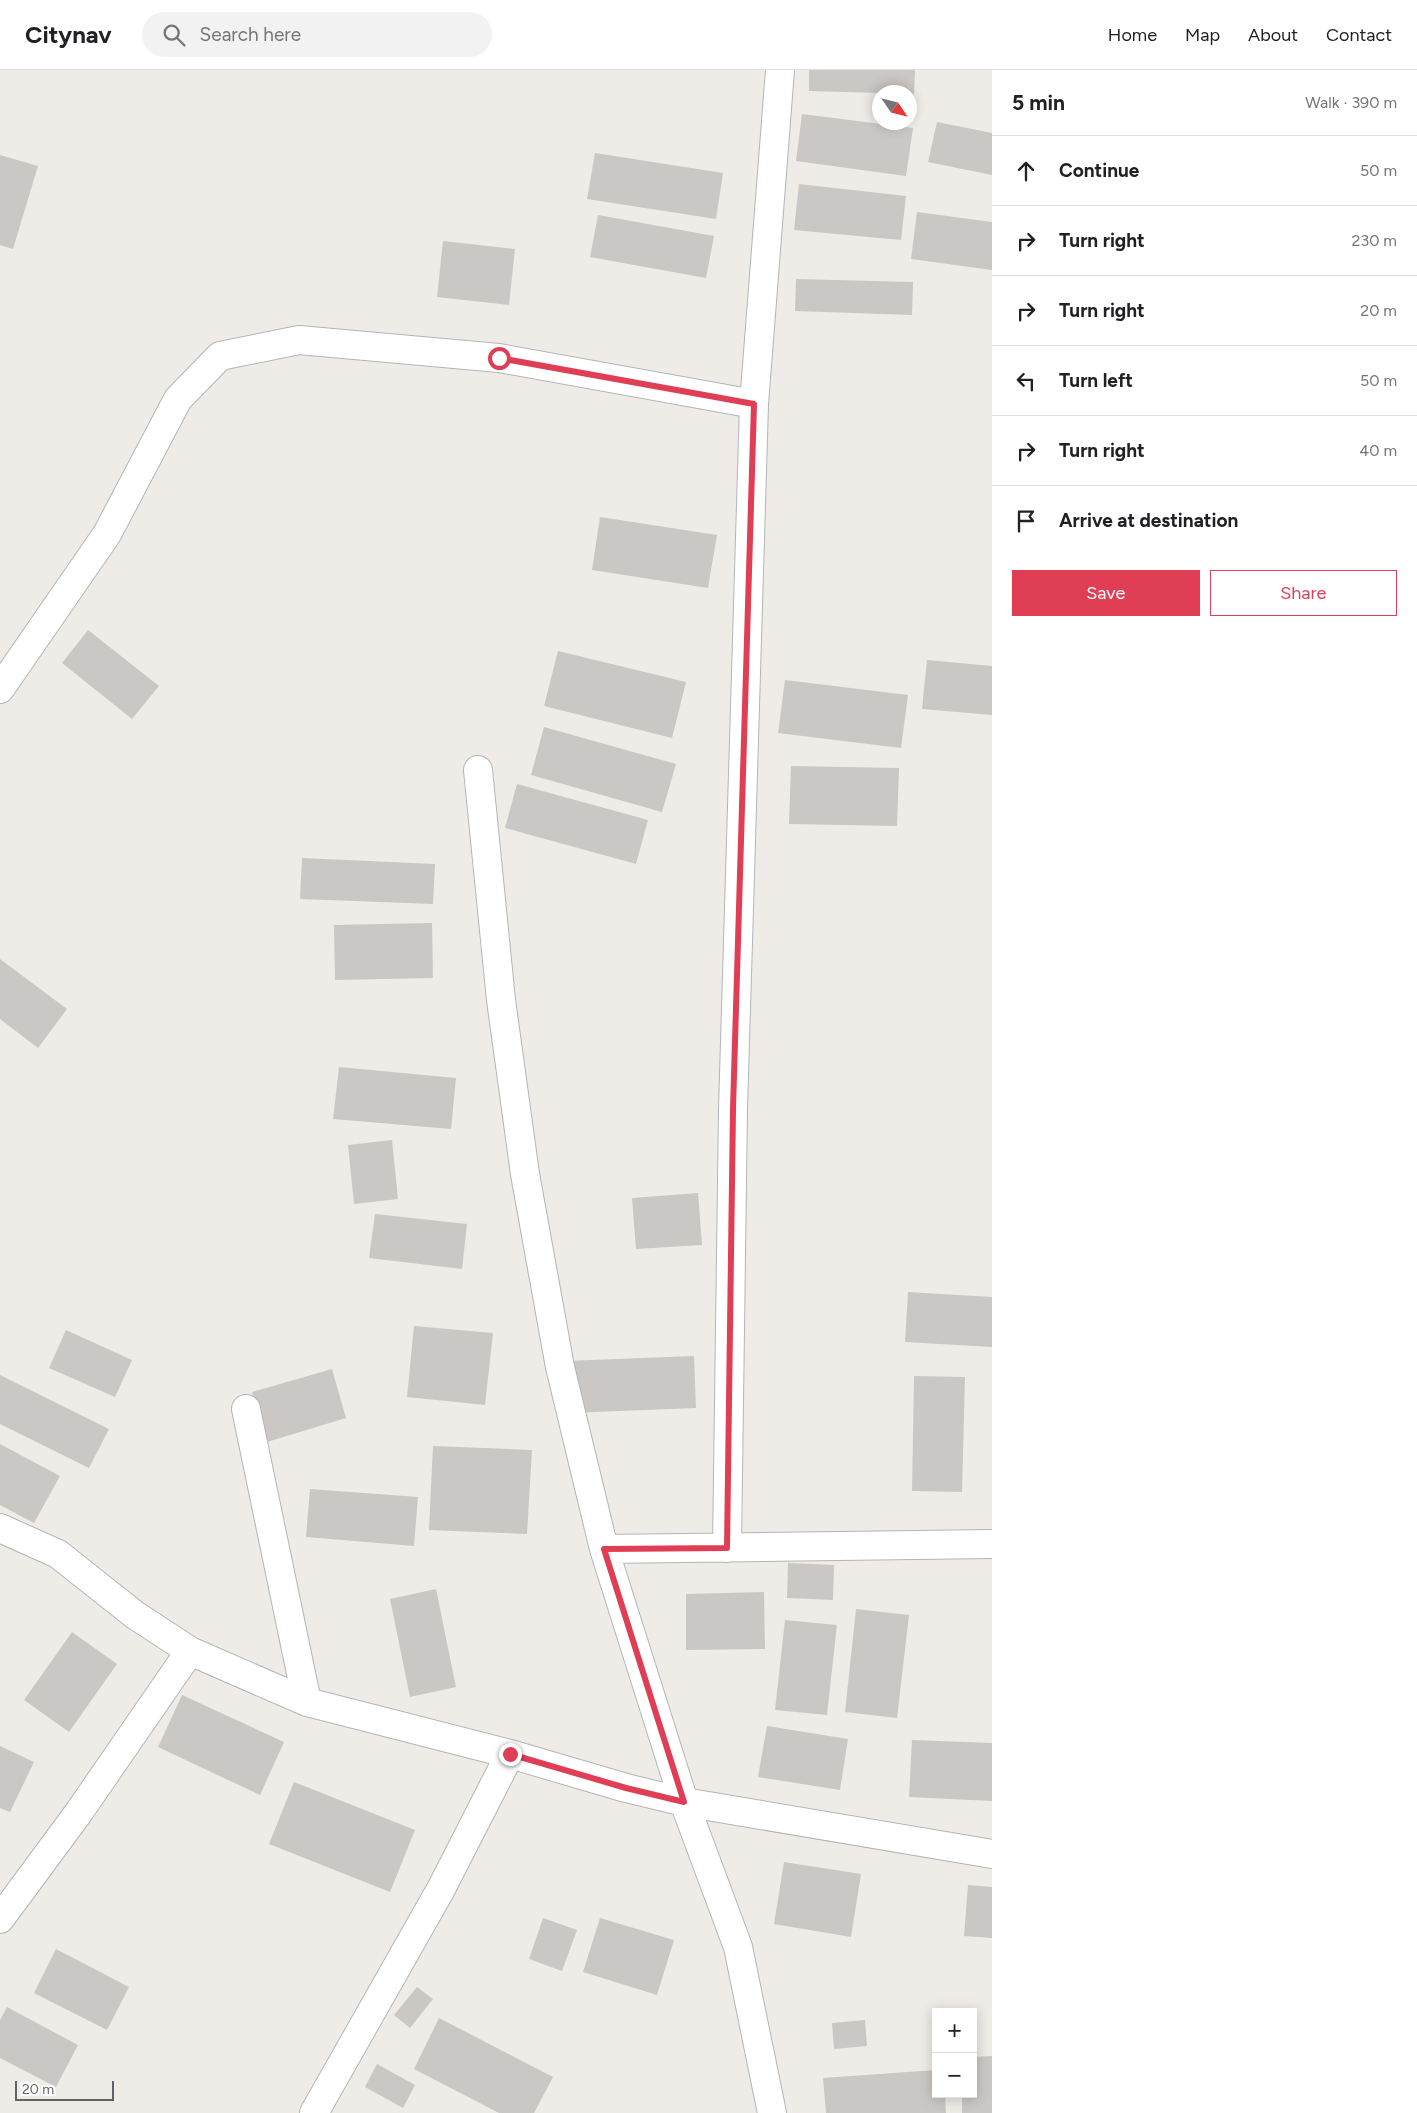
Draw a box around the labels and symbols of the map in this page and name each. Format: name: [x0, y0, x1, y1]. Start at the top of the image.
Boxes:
north arrow: [872, 85, 917, 130]
route start: [488, 347, 511, 370]
route end: [499, 1743, 522, 1766]
scale bar: [15, 2078, 114, 2101]

